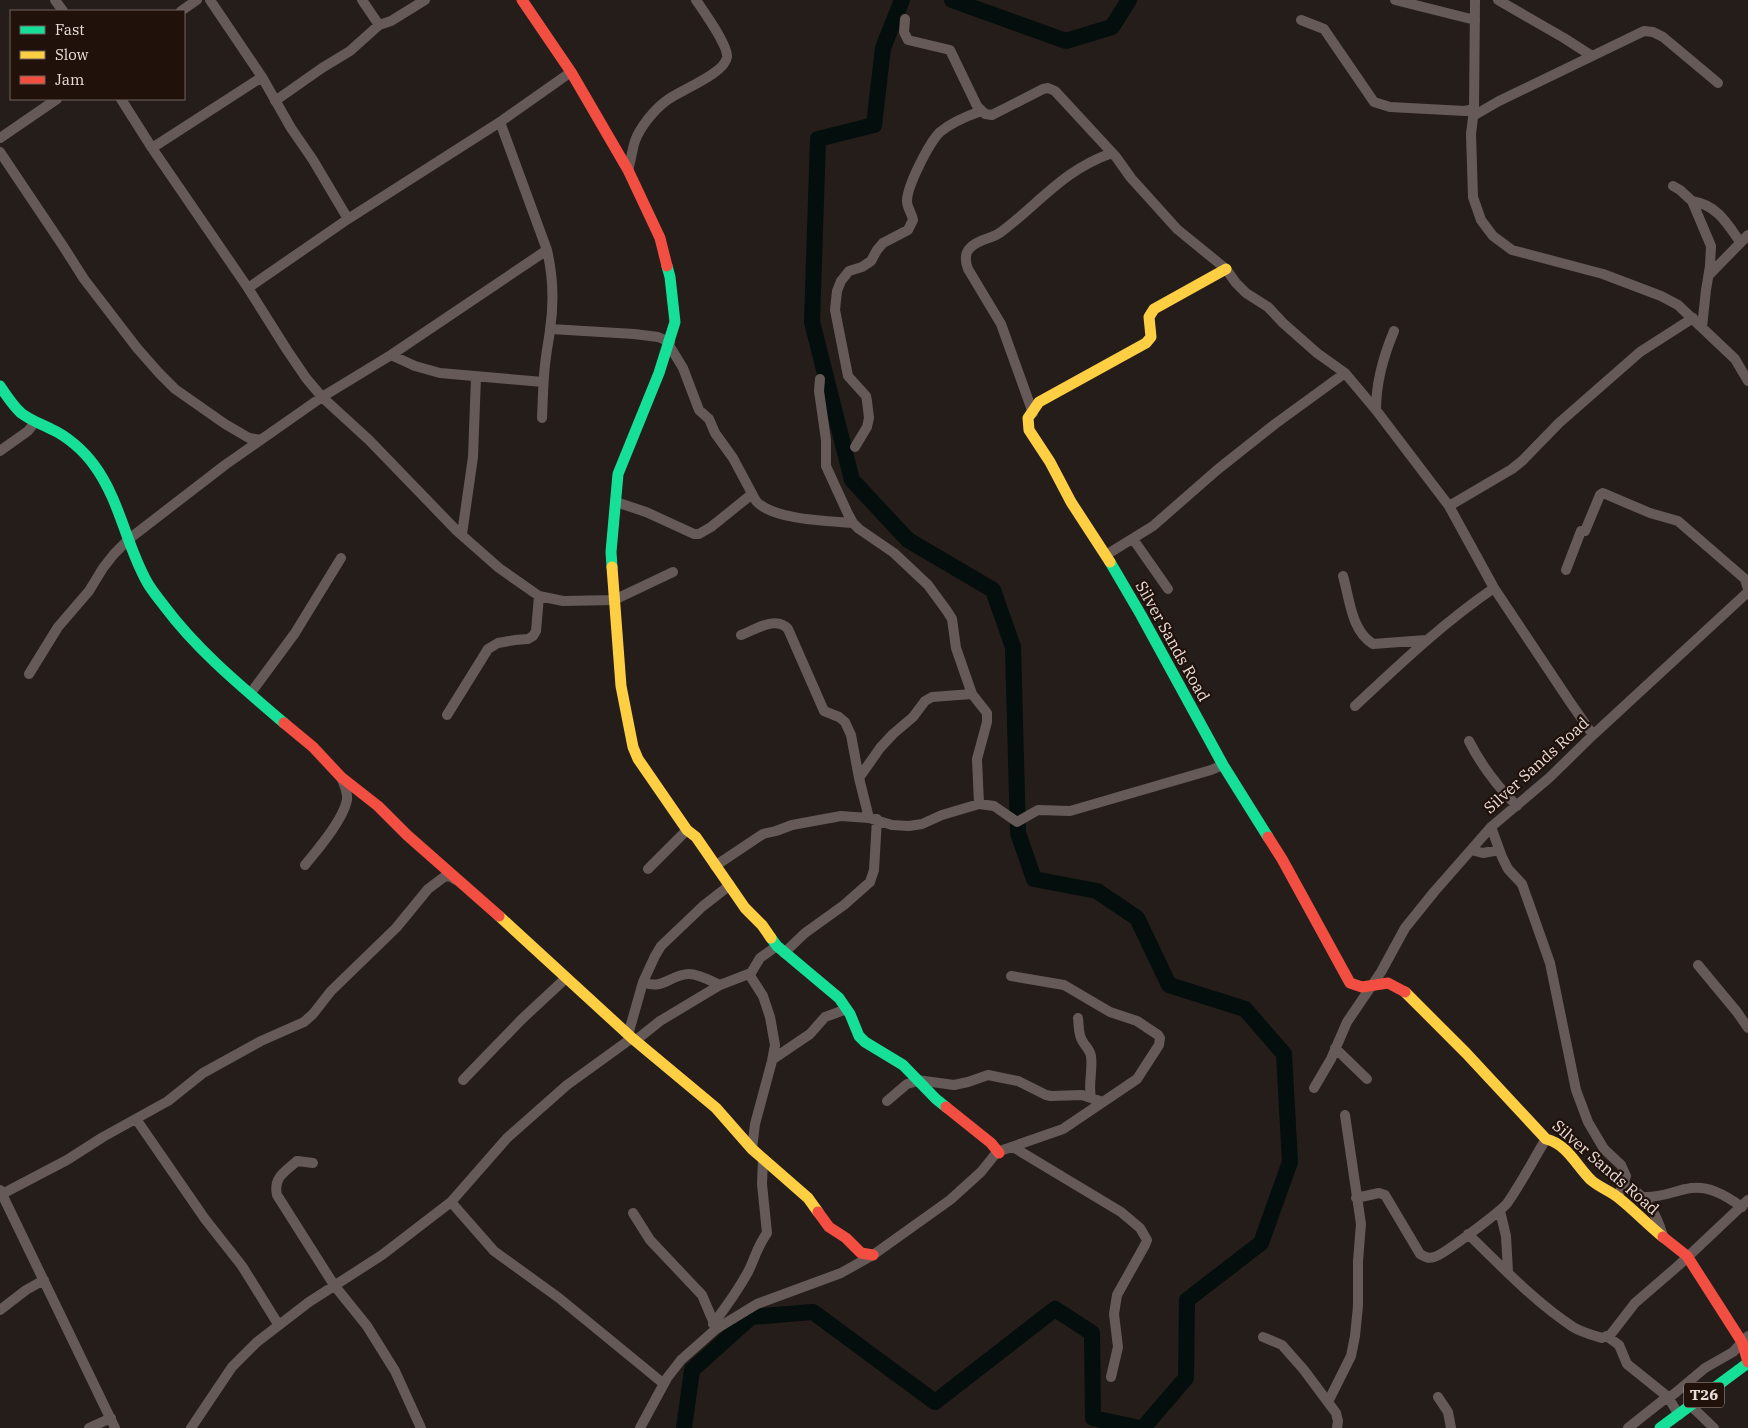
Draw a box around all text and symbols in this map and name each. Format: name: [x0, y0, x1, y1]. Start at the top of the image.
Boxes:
legend: [10, 10, 185, 100]
text: Fast: [55, 20, 85, 39]
text: Slow: [55, 45, 89, 64]
text: Jam: [55, 70, 84, 89]
street label: Silver Sands Road: [1132, 577, 1215, 705]
street label: Silver Sands Road: [1479, 712, 1593, 818]
street label: Silver Sands Road: [1549, 1115, 1664, 1219]
road number: T26: [1684, 1382, 1724, 1408]

